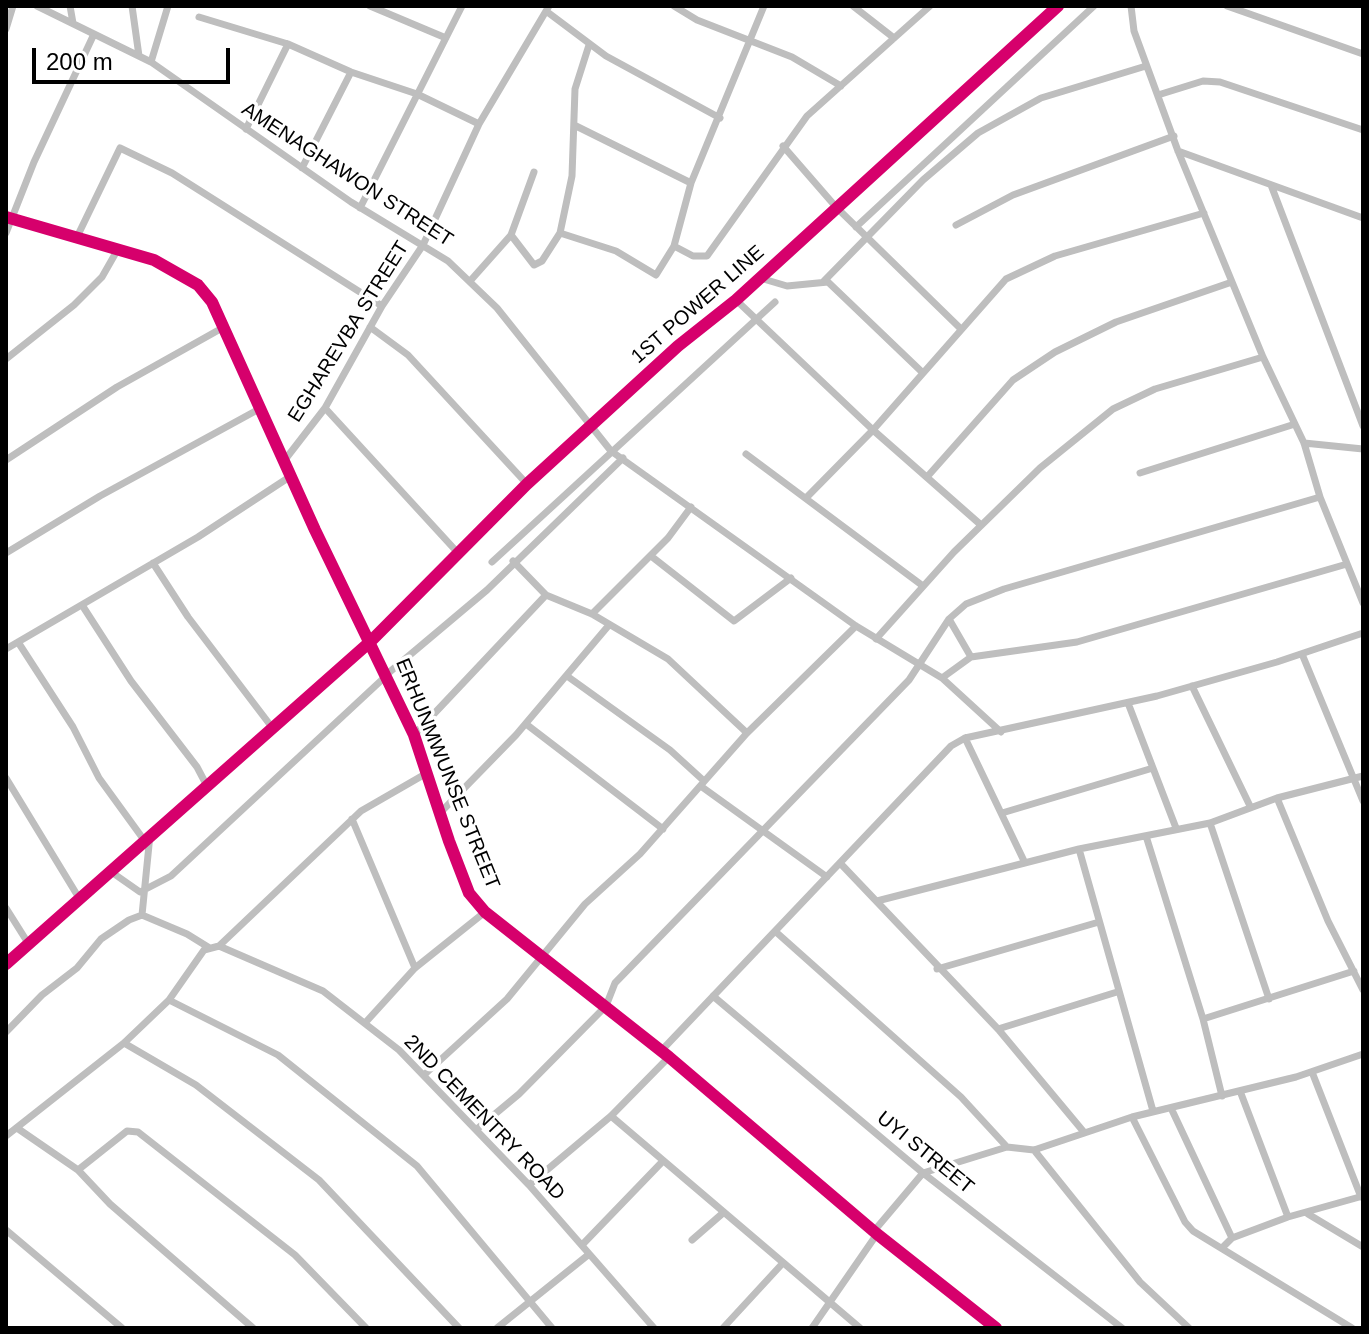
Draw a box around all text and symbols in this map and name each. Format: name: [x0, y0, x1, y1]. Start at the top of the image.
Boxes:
scale bar: [36, 32, 234, 82]
text: 200 m: [46, 48, 113, 75]
street label: AMENAGHAWON STREET: [237, 98, 457, 252]
street label: EGHAREVBA STREET: [283, 237, 415, 427]
street label: 1ST POWER LINE: [627, 241, 769, 369]
street label: ERHUNMWUNSE STREET: [390, 655, 504, 893]
street label: 2ND CEMENTRY ROAD: [399, 1030, 569, 1206]
street label: UYI STREET: [872, 1107, 978, 1199]

